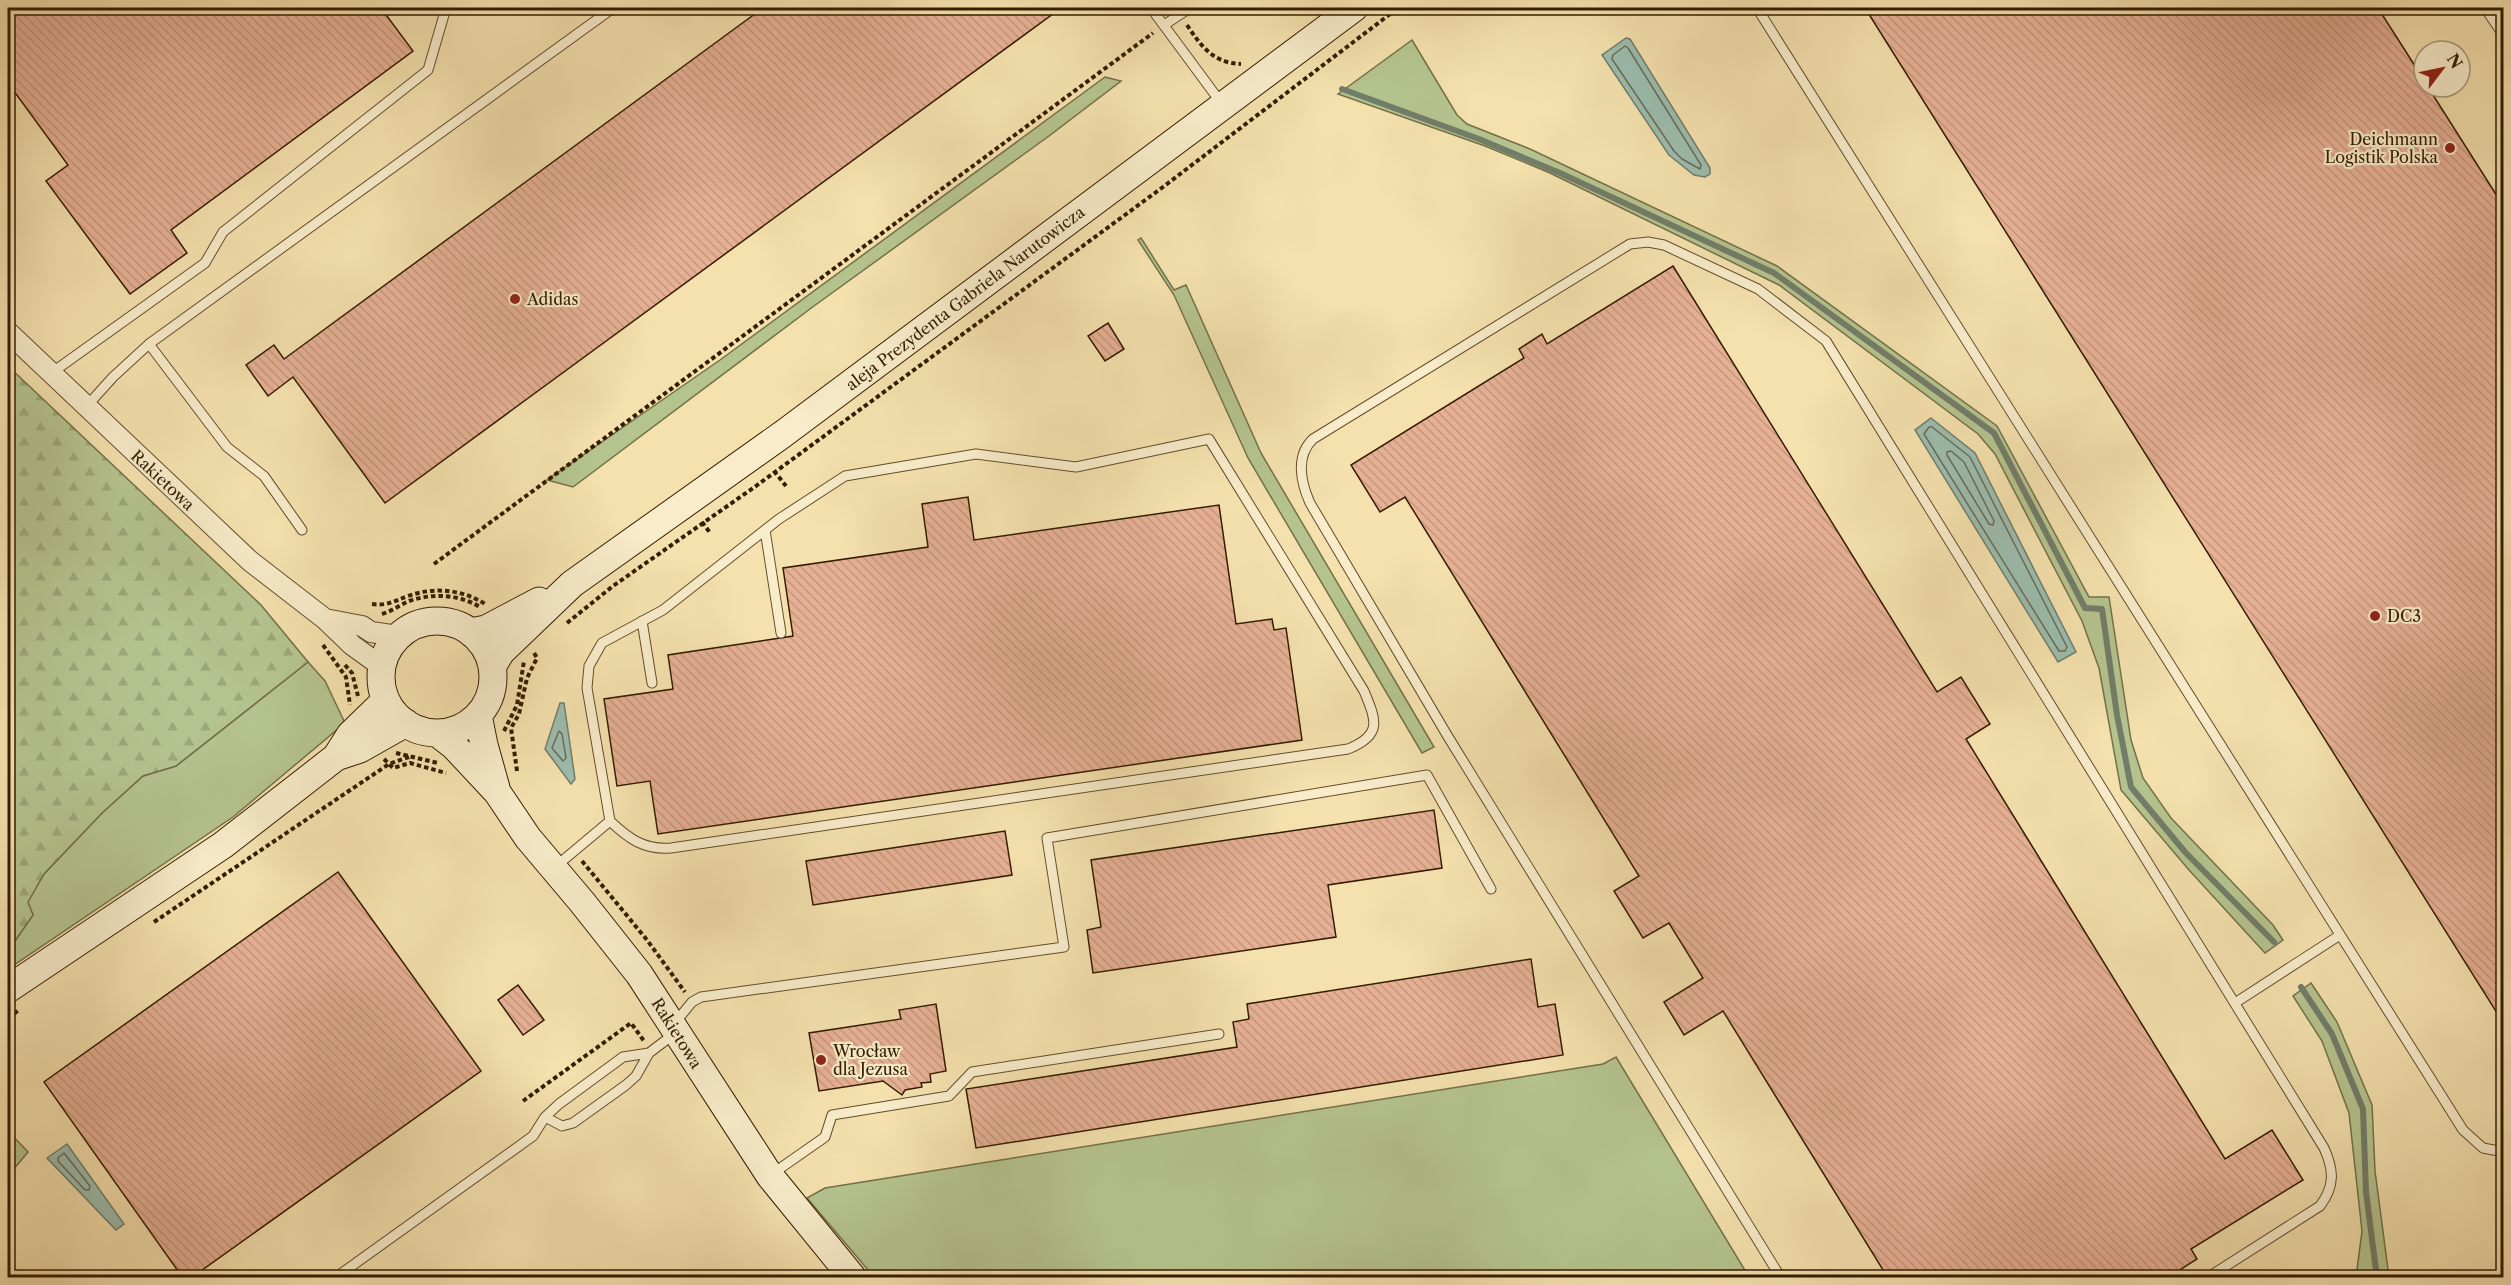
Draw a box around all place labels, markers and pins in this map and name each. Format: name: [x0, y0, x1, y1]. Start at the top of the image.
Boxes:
place label: Deichmann Logistik Polska: [2325, 129, 2439, 167]
marker: Deichmann Logistik Polska: [2443, 141, 2457, 155]
place label: Adidas: [526, 289, 578, 309]
marker: Adidas: [508, 292, 522, 306]
place label: DC3: [2387, 606, 2421, 626]
marker: DC3: [2368, 609, 2382, 623]
place label: Wrocław dla Jezusa: [832, 1041, 909, 1079]
marker: Wrocław dla Jezusa: [814, 1053, 828, 1067]

